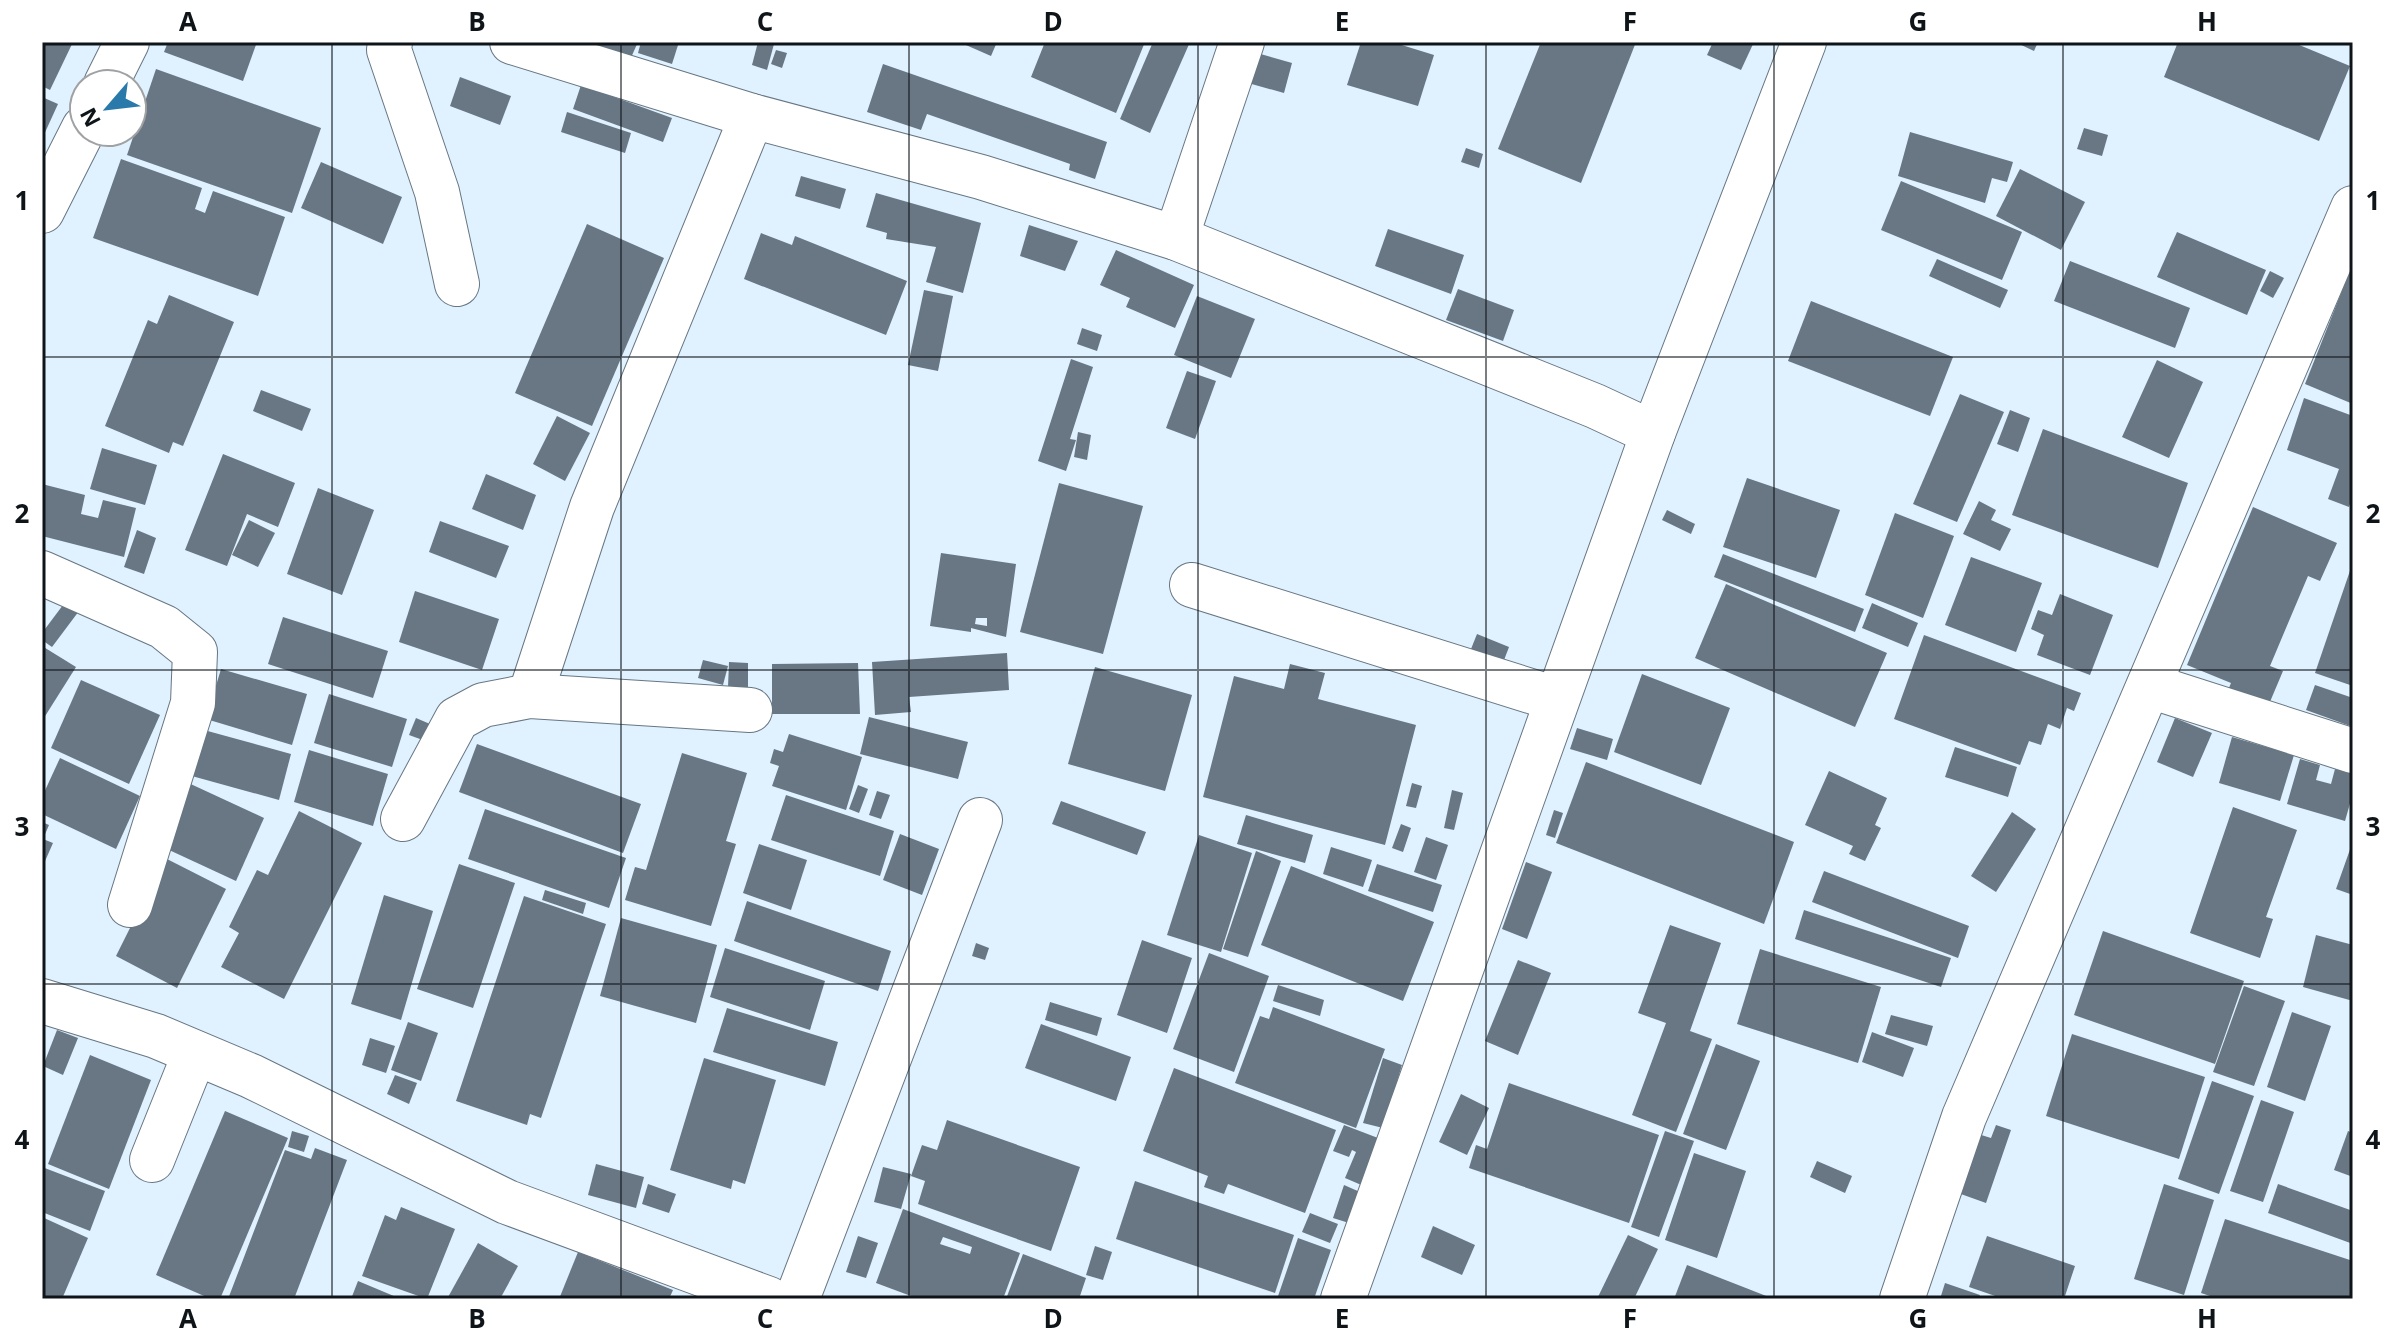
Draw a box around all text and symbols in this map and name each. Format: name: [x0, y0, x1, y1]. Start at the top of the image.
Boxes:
text: A: [179, 3, 197, 39]
text: B: [468, 3, 486, 39]
text: C: [757, 3, 773, 39]
text: D: [1043, 3, 1063, 39]
text: E: [1335, 3, 1349, 39]
text: F: [1623, 3, 1637, 39]
text: G: [1909, 3, 1927, 39]
text: H: [2197, 3, 2217, 39]
north arrow: [68, 68, 148, 148]
text: N: [72, 103, 107, 133]
text: 1: [15, 182, 29, 218]
text: 1: [2366, 182, 2380, 218]
text: 2: [15, 495, 30, 531]
text: 2: [2366, 495, 2381, 531]
text: 3: [15, 808, 29, 844]
text: 3: [2366, 808, 2380, 844]
text: 4: [15, 1121, 30, 1157]
text: 4: [2366, 1121, 2381, 1157]
text: A: [179, 1300, 197, 1336]
text: B: [468, 1300, 486, 1336]
text: C: [757, 1300, 773, 1336]
text: D: [1043, 1300, 1063, 1336]
text: E: [1335, 1300, 1349, 1336]
text: F: [1623, 1300, 1637, 1336]
text: G: [1909, 1300, 1927, 1336]
text: H: [2197, 1300, 2217, 1336]

